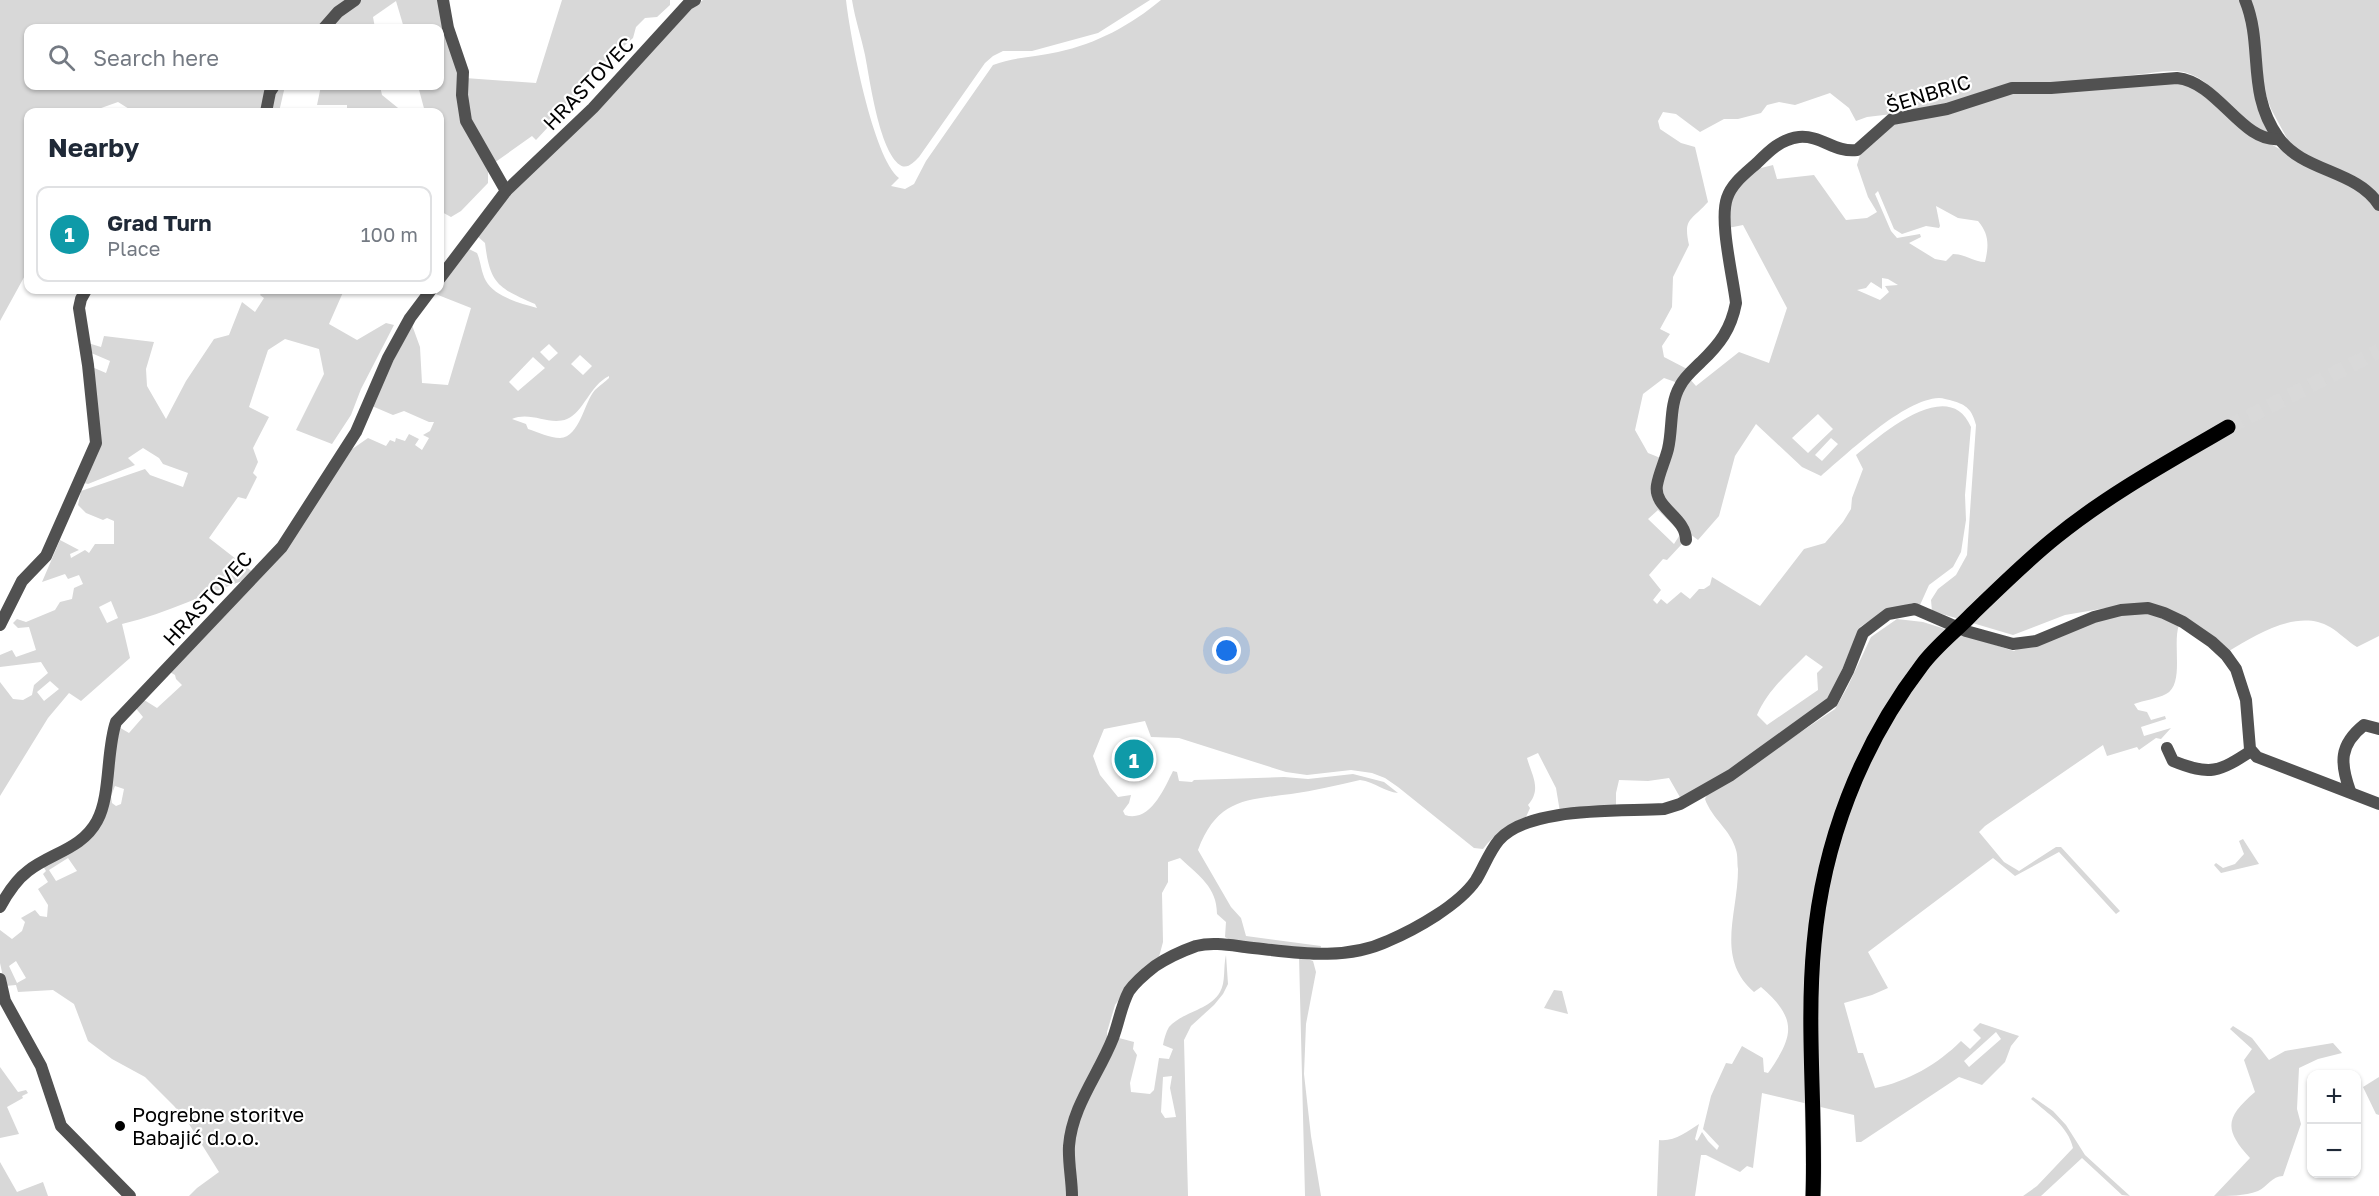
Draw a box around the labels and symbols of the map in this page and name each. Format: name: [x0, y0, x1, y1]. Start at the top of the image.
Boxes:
street label: HRASTOVEC: [538, 31, 638, 135]
street label: ŠENBRIC: [1883, 69, 1973, 117]
street label: HRASTOVEC: [157, 546, 257, 650]
your location: [1212, 636, 1241, 665]
pin: 1: [1114, 736, 1154, 782]
place label: Pogrebne storitve Babajić d.o.o.: [132, 1102, 304, 1149]
marker: Pogrebne storitve Babajić d.o.o.: [113, 1119, 127, 1133]

